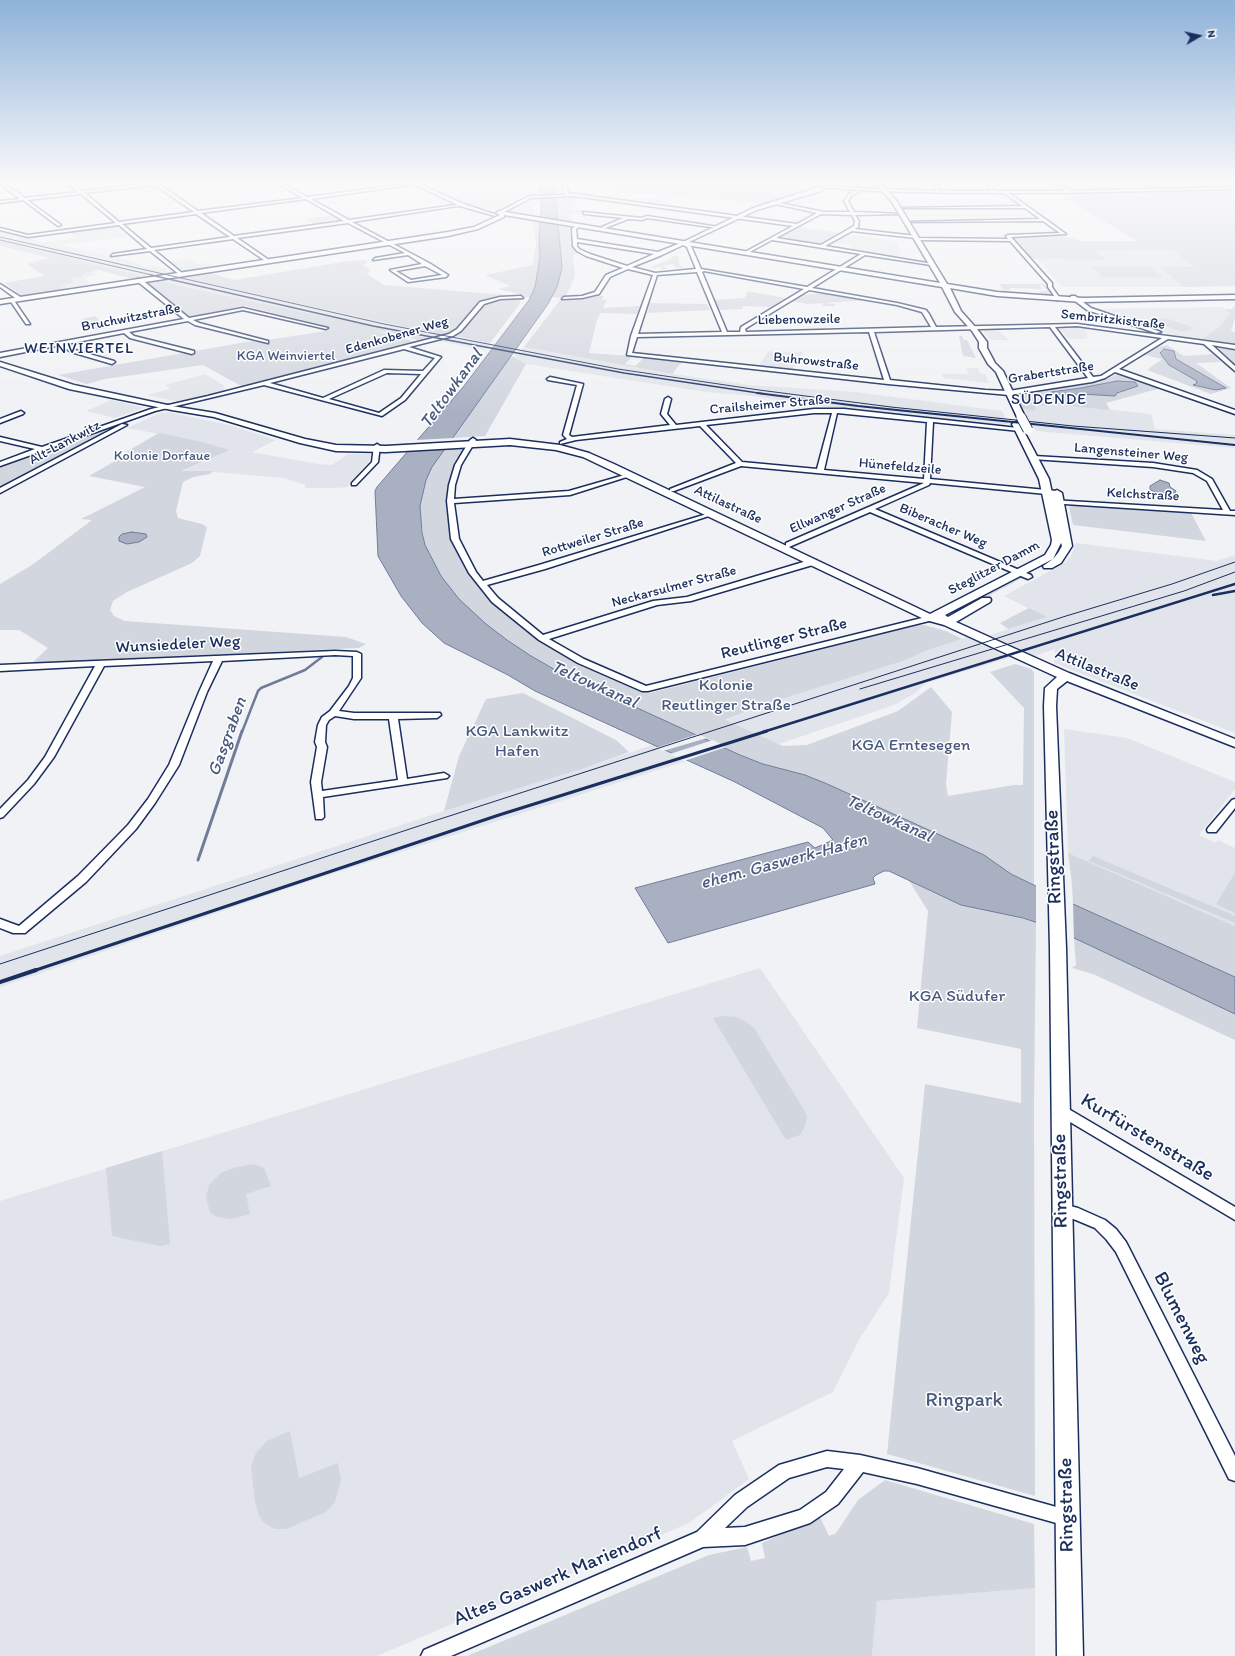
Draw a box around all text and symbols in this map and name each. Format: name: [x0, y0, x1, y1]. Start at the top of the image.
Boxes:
north arrow: [1179, 16, 1219, 56]
text: N: [1204, 29, 1218, 39]
street label: Bruchwitzstraße: [80, 300, 182, 336]
street label: Sembritzkistraße: [1060, 306, 1166, 334]
street label: Liebenowzeile: [757, 311, 841, 329]
street label: Edenkobener Weg: [344, 313, 450, 359]
district label: WEINVIERTEL: [25, 339, 133, 359]
water label: Teltowkanal: [416, 345, 488, 433]
park label: KGA Weinviertel: [237, 348, 335, 364]
street label: Buhrowstraße: [772, 349, 860, 375]
street label: Grabertstraße: [1007, 358, 1095, 388]
district label: SÜDENDE: [1011, 390, 1087, 410]
street label: Crailsheimer Straße: [709, 391, 831, 419]
street label: Alt-Lankwitz: [27, 417, 103, 469]
street label: Langensteiner Weg: [1073, 440, 1189, 466]
park label: Kolonie Dorfaue: [114, 448, 210, 464]
street label: Hünefeldzeile: [858, 455, 942, 479]
street label: Ellwanger Straße: [787, 480, 889, 538]
street label: Attilastraße: [691, 482, 765, 528]
street label: Kelchstraße: [1106, 485, 1180, 505]
street label: Biberacher Weg: [897, 500, 989, 552]
street label: Rottweiler Straße: [540, 515, 646, 561]
street label: Steglitzer Damm: [945, 537, 1043, 599]
street label: Neckarsulmer Straße: [610, 562, 738, 612]
street label: Reutlinger Straße: [719, 613, 849, 665]
street label: Wunsiedeler Weg: [115, 632, 241, 658]
street label: Attilastraße: [1052, 644, 1142, 696]
water label: Teltowkanal: [547, 656, 641, 714]
park label: Kolonie Reutlinger Straße: [661, 676, 791, 716]
water label: Gasgraben: [204, 695, 252, 779]
park label: KGA Lankwitz Hafen: [465, 722, 569, 762]
park label: KGA Erntesegen: [851, 736, 971, 756]
water label: Teltowkanal: [842, 790, 936, 848]
street label: Ringstraße: [1040, 809, 1068, 905]
water label: ehem. Gaswerk-Hafen: [698, 829, 870, 895]
park label: KGA Südufer: [909, 987, 1005, 1007]
street label: Kurfürstenstraße: [1076, 1089, 1218, 1187]
street label: Ringstraße: [1048, 1134, 1074, 1228]
street label: Blumenweg: [1148, 1268, 1214, 1368]
park label: Ringpark: [925, 1389, 1003, 1413]
street label: Ringstraße: [1054, 1458, 1080, 1552]
street label: Altes Gaswerk Mariendorf: [450, 1522, 666, 1632]

